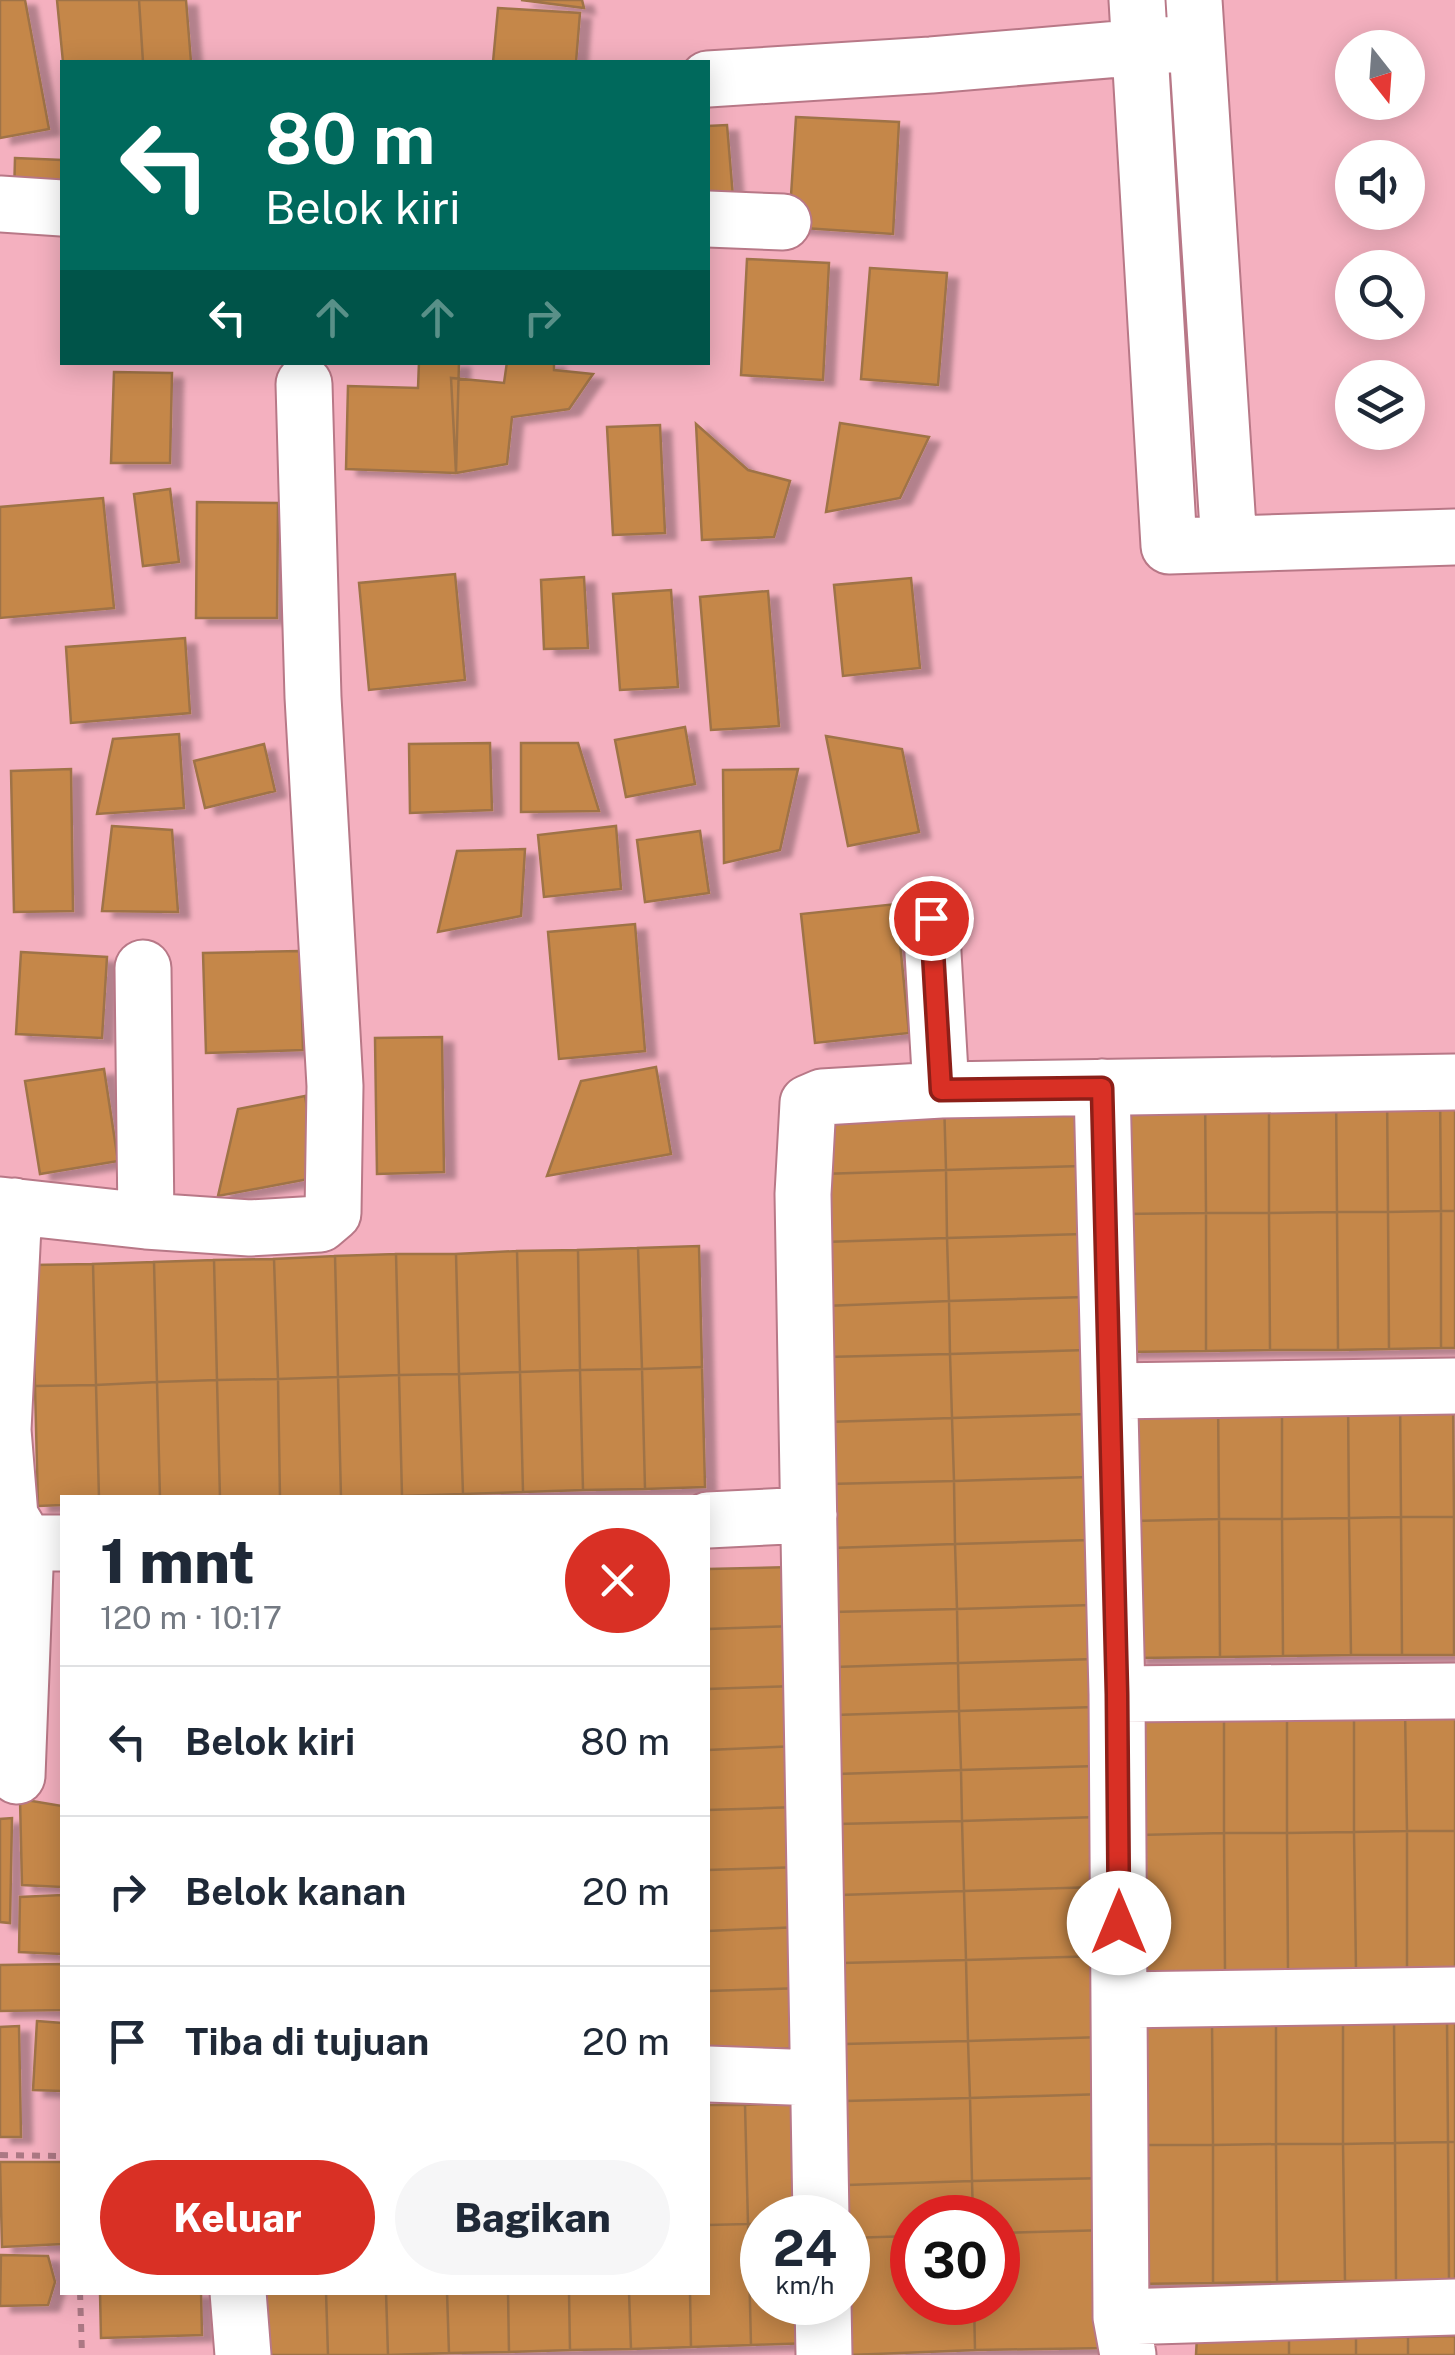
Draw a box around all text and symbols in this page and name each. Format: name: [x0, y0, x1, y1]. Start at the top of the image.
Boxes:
north arrow: [1335, 30, 1425, 120]
map controls: [1335, 30, 1425, 450]
text: 80 m: [265, 97, 435, 180]
icon: left: [100, 100, 230, 230]
button: sound: [1335, 140, 1425, 230]
text: Belok kiri: [265, 181, 460, 234]
button: search: [1335, 250, 1425, 340]
icon: left: [200, 290, 255, 345]
icon: ahead: [305, 290, 360, 345]
icon: ahead: [410, 290, 465, 345]
icon: right: [515, 290, 570, 345]
button: layers: [1335, 360, 1425, 450]
pin: [889, 876, 974, 961]
icon: arrive: [904, 891, 959, 946]
text: 1 mnt: [100, 1526, 255, 1597]
button: close: [565, 1528, 670, 1633]
text: 120 m · 10:17: [100, 1599, 282, 1636]
icon: left: [100, 1714, 155, 1769]
text: Belok kiri: [185, 1719, 355, 1764]
text: 80 m: [580, 1719, 670, 1764]
icon: right: [100, 1864, 155, 1919]
text: Belok kanan: [185, 1869, 406, 1914]
text: 20 m: [582, 1869, 670, 1914]
position arrow: [1067, 1871, 1171, 1975]
icon: arrive: [100, 2014, 155, 2069]
text: Tiba di tujuan: [185, 2019, 429, 2064]
text: 20 m: [582, 2019, 670, 2064]
button: Keluar: [100, 2160, 375, 2275]
button: Bagikan: [395, 2160, 670, 2275]
speed limit sign: 30: [890, 2195, 1020, 2325]
text: 24: [773, 2218, 837, 2277]
text: km/h: [776, 2270, 834, 2300]

